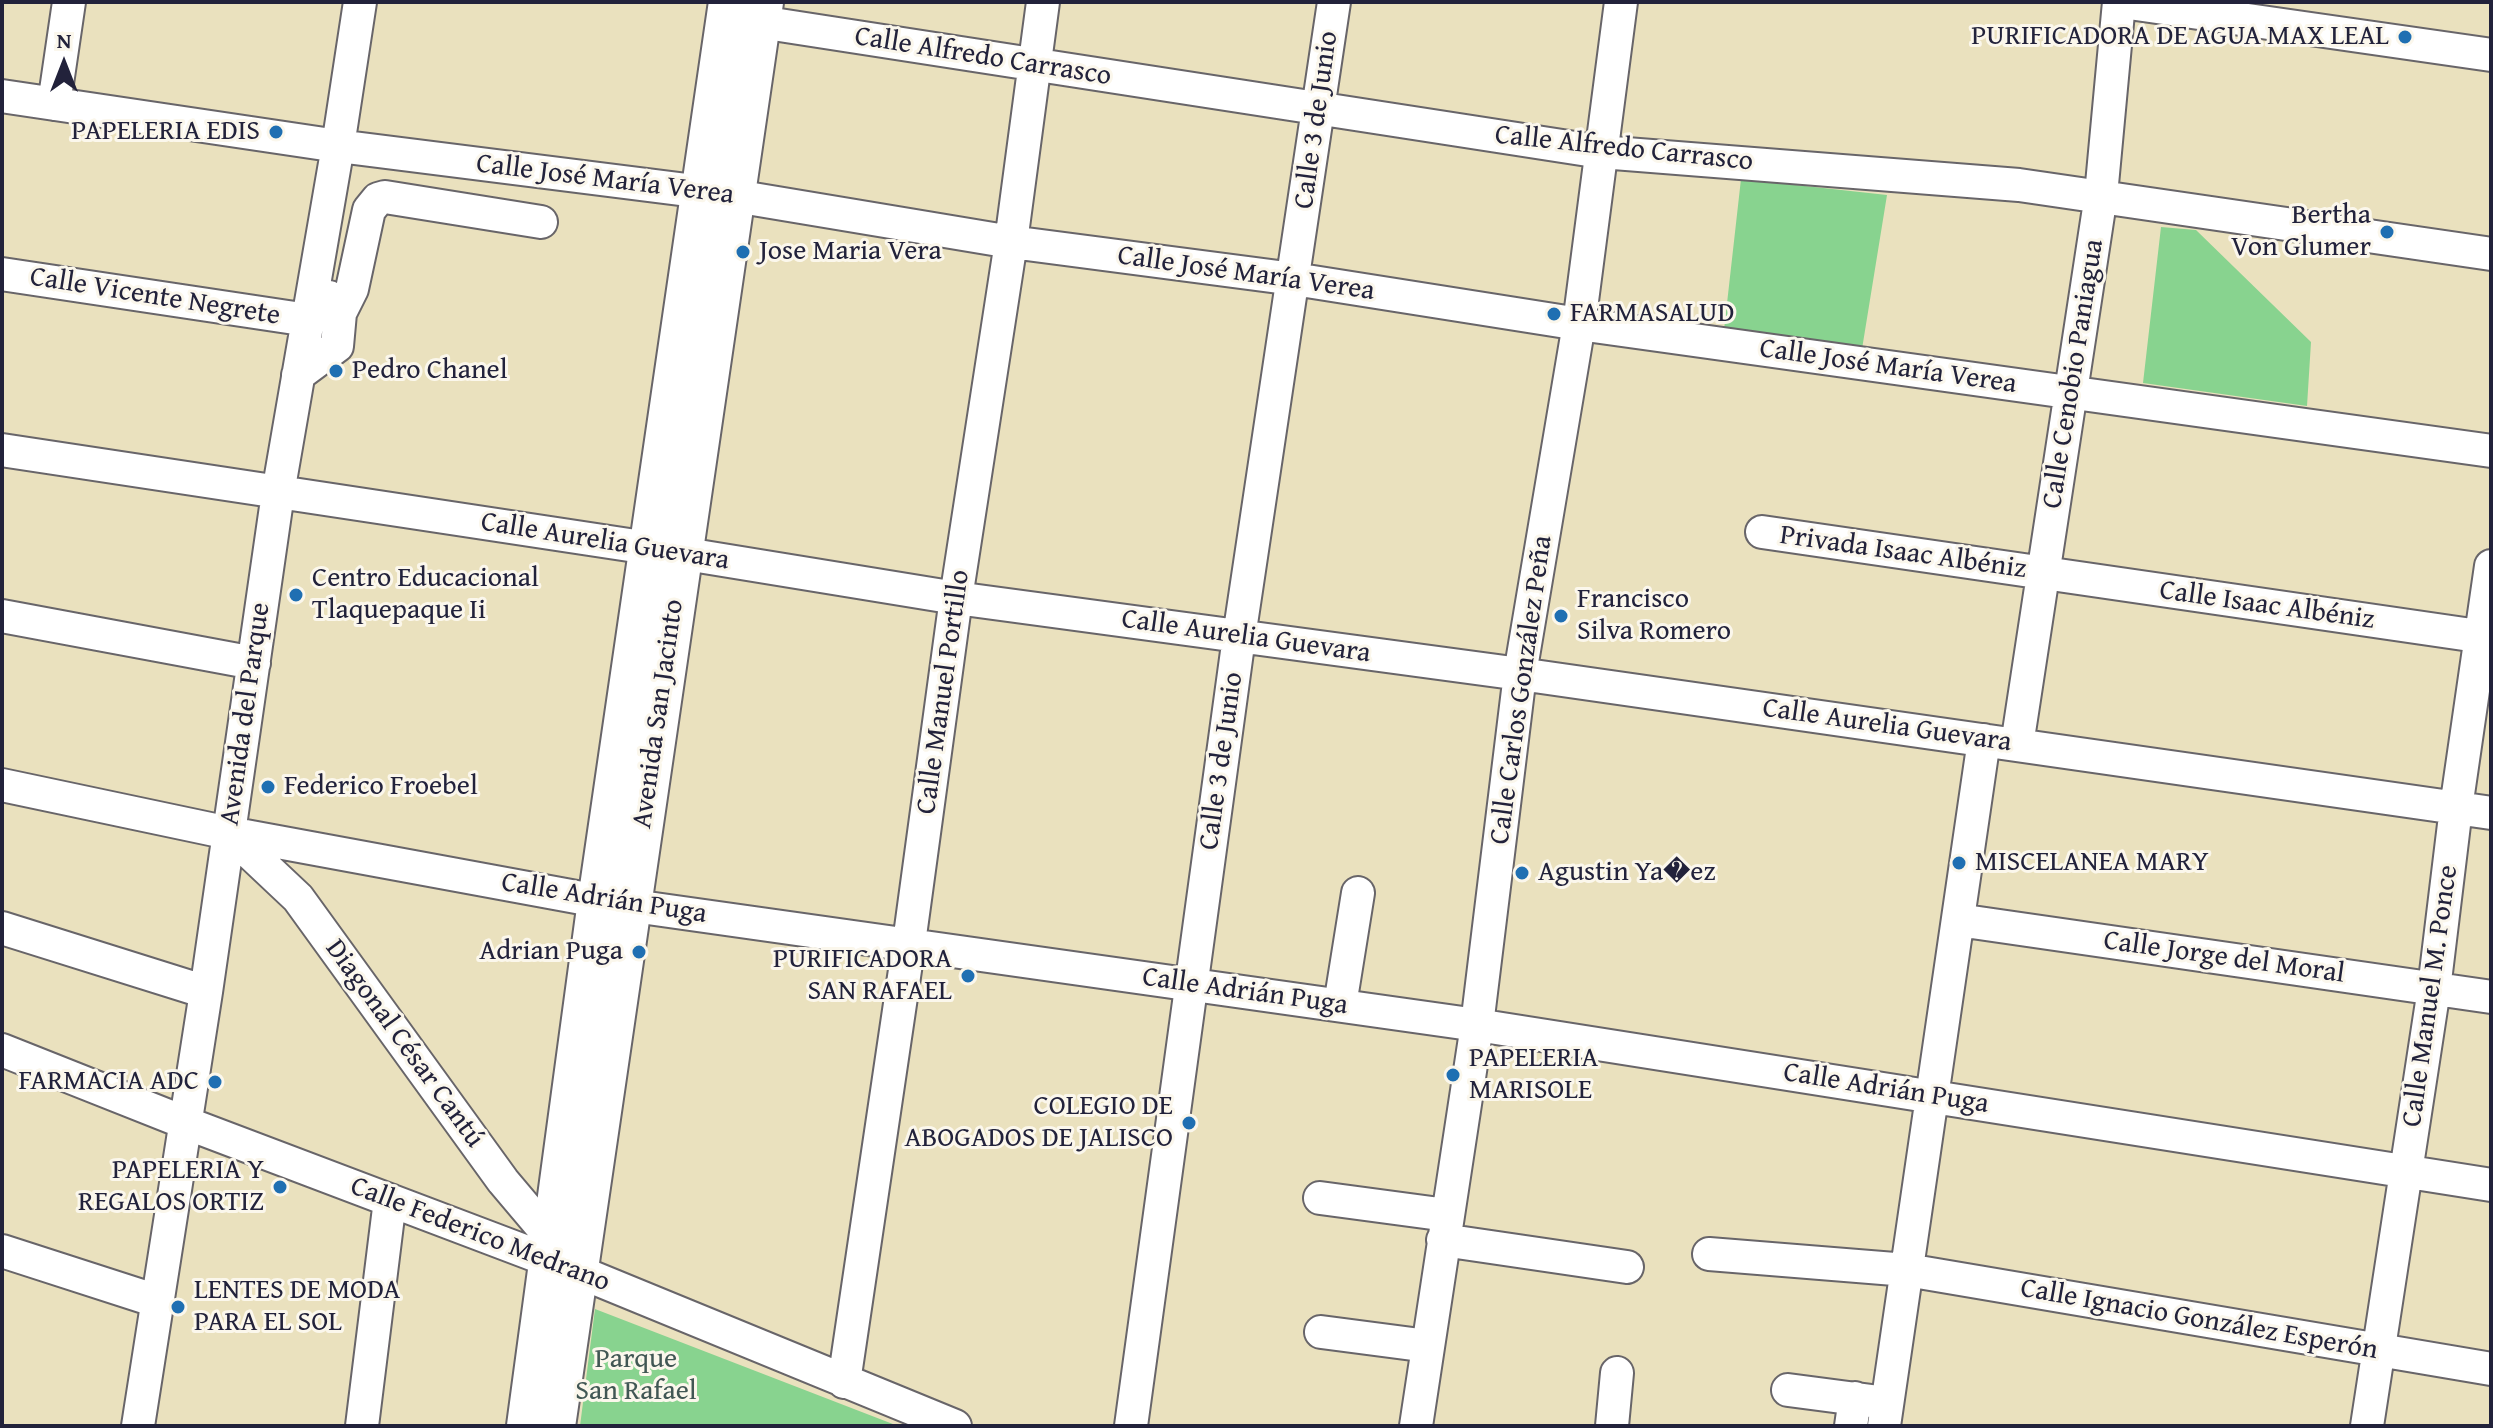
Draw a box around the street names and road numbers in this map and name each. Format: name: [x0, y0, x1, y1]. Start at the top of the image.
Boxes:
street label: Calle Alfredo Carrasco: [852, 20, 1114, 94]
street label: Calle 3 de Junio: [1288, 29, 1346, 211]
street label: Calle Alfredo Carrasco: [1493, 119, 1755, 179]
street label: Calle José María Verea: [474, 148, 736, 212]
street label: Calle Cenobio Paniagua: [2036, 237, 2112, 511]
street label: Calle José María Verea: [1115, 239, 1377, 309]
street label: Calle Vicente Negrete: [28, 261, 282, 333]
street label: Calle José María Verea: [1757, 332, 2019, 402]
street label: Calle Aurelia Guevara: [478, 506, 732, 578]
street label: Privada Isaac Albéniz: [1778, 519, 2028, 587]
street label: Calle Carlos González Peña: [1484, 533, 1560, 847]
street label: Calle Manuel Portillo: [910, 568, 978, 816]
street label: Calle Isaac Albéniz: [2157, 574, 2377, 638]
street label: Avenida San Jacinto: [626, 597, 692, 831]
street label: Avenida del Parque: [214, 601, 278, 827]
street label: Calle Aurelia Guevara: [1119, 603, 1373, 671]
street label: Calle 3 de Junio: [1193, 670, 1251, 852]
street label: Calle Aurelia Guevara: [1760, 692, 2014, 760]
street label: Calle Manuel M. Ponce: [2396, 863, 2466, 1129]
street label: Calle Adrián Puga: [499, 866, 709, 932]
street label: Calle Jorge del Moral: [2101, 924, 2347, 992]
street label: Diagonal César Cantú: [317, 933, 491, 1155]
street label: Calle Adrián Puga: [1140, 961, 1350, 1023]
street label: Calle Adrián Puga: [1781, 1056, 1991, 1122]
street label: Calle Federico Medrano: [346, 1170, 614, 1300]
street label: Calle Ignacio González Esperón: [2018, 1272, 2380, 1368]

